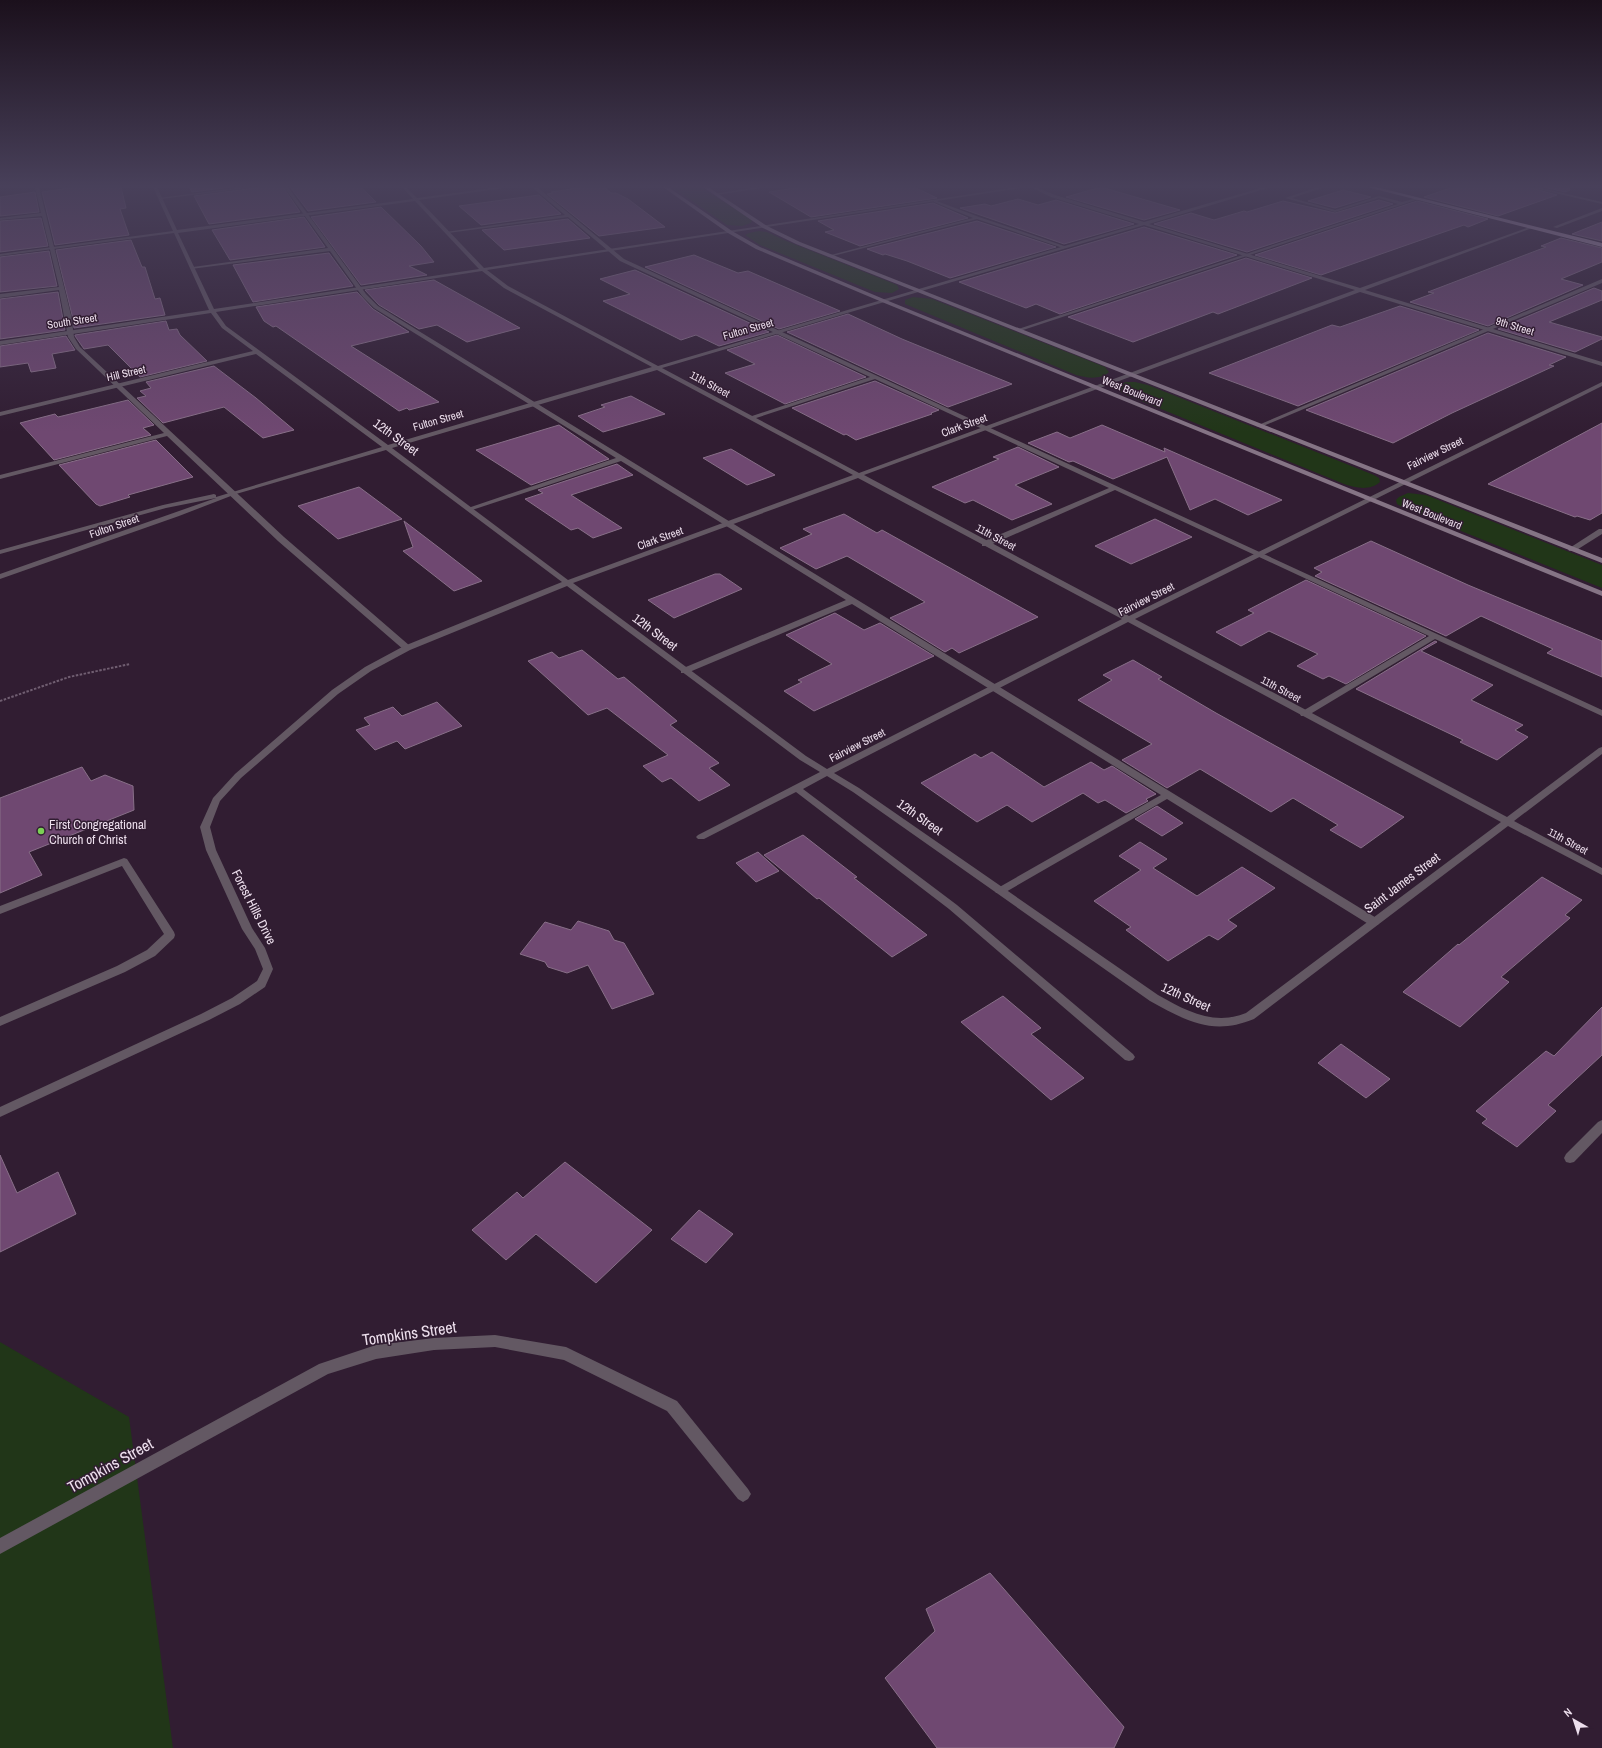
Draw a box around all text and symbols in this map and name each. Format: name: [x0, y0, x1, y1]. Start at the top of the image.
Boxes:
street label: South Street: [46, 310, 98, 332]
street label: 9th Street: [1494, 314, 1536, 339]
street label: Fulton Street: [721, 315, 775, 343]
street label: Hill Street: [105, 362, 147, 384]
street label: 11th Street: [688, 368, 733, 401]
street label: West Boulevard: [1100, 373, 1164, 409]
street label: Fulton Street: [411, 406, 465, 434]
street label: Clark Street: [939, 410, 989, 440]
street label: 12th Street: [370, 415, 422, 459]
street label: Fairview Street: [1405, 433, 1466, 473]
street label: West Boulevard: [1400, 496, 1464, 532]
street label: Fulton Street: [87, 511, 141, 541]
street label: 11th Street: [974, 521, 1019, 554]
street label: Clark Street: [635, 523, 685, 553]
street label: Fairview Street: [1116, 579, 1177, 619]
street label: 12th Street: [629, 610, 681, 655]
street label: 11th Street: [1259, 673, 1304, 706]
street label: Fairview Street: [827, 725, 888, 765]
street label: 12th Street: [894, 795, 946, 839]
place label: First Congregational Church of Christ: [49, 816, 146, 848]
street label: 11th Street: [1546, 825, 1591, 858]
marker: First Congregational Church of Christ: [36, 826, 46, 836]
street label: Saint James Street: [1361, 849, 1443, 917]
street label: Forest Hills Drive: [228, 867, 280, 947]
street label: 12th Street: [1159, 979, 1213, 1015]
street label: Tompkins Street: [361, 1315, 458, 1350]
street label: Tompkins Street: [63, 1432, 157, 1498]
north arrow: [1554, 1700, 1594, 1740]
text: N: [1561, 1705, 1575, 1720]

